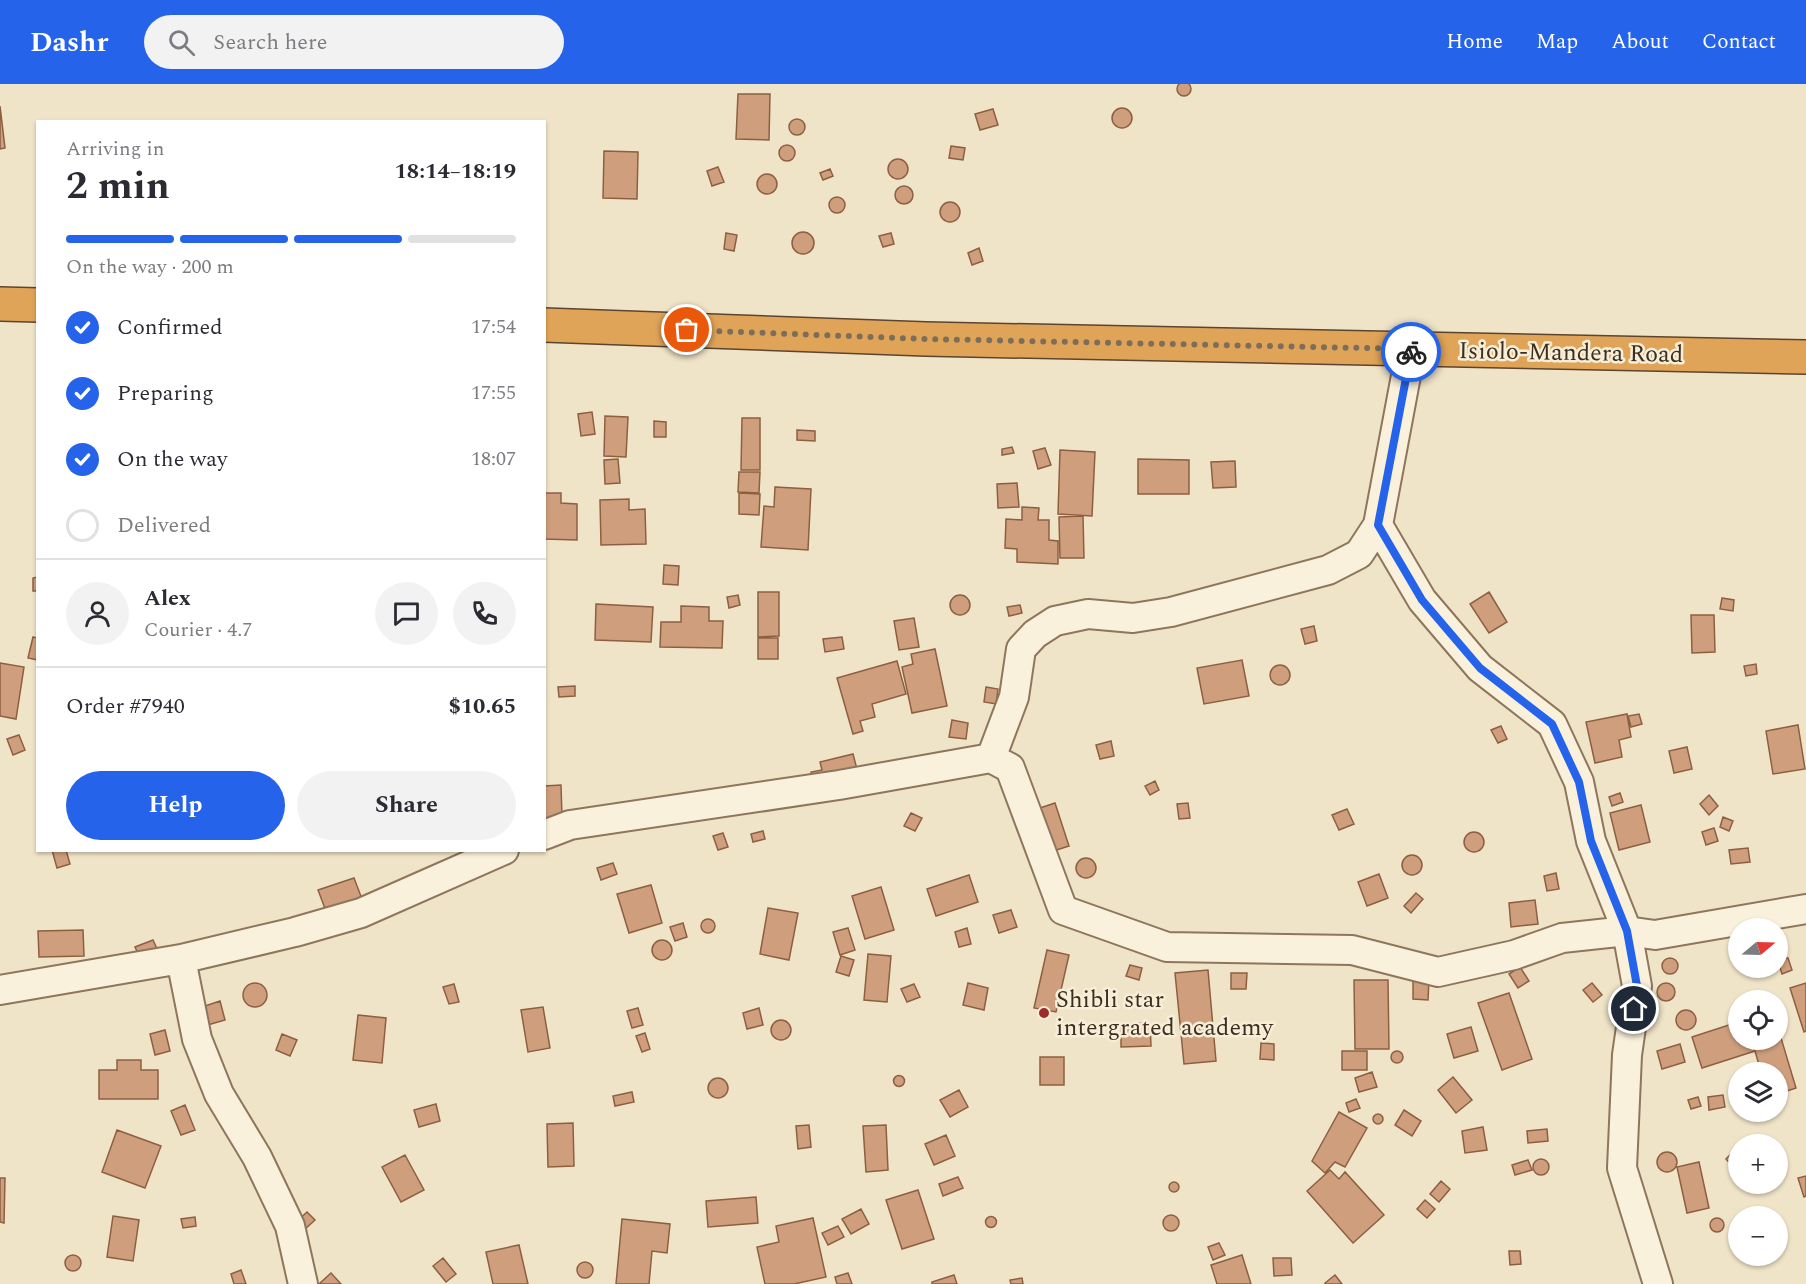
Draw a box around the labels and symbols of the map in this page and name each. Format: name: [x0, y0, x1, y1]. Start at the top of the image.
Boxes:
pin: [661, 304, 712, 355]
courier: [1381, 322, 1441, 382]
street label: Isiolo-Mandera Road: [1458, 333, 1684, 373]
north arrow: [1728, 918, 1788, 978]
place label: Shibli star intergrated academy: [1056, 982, 1274, 1046]
pin: [1608, 983, 1659, 1034]
marker: Shibli star intergrated academy: [1037, 1006, 1051, 1020]

